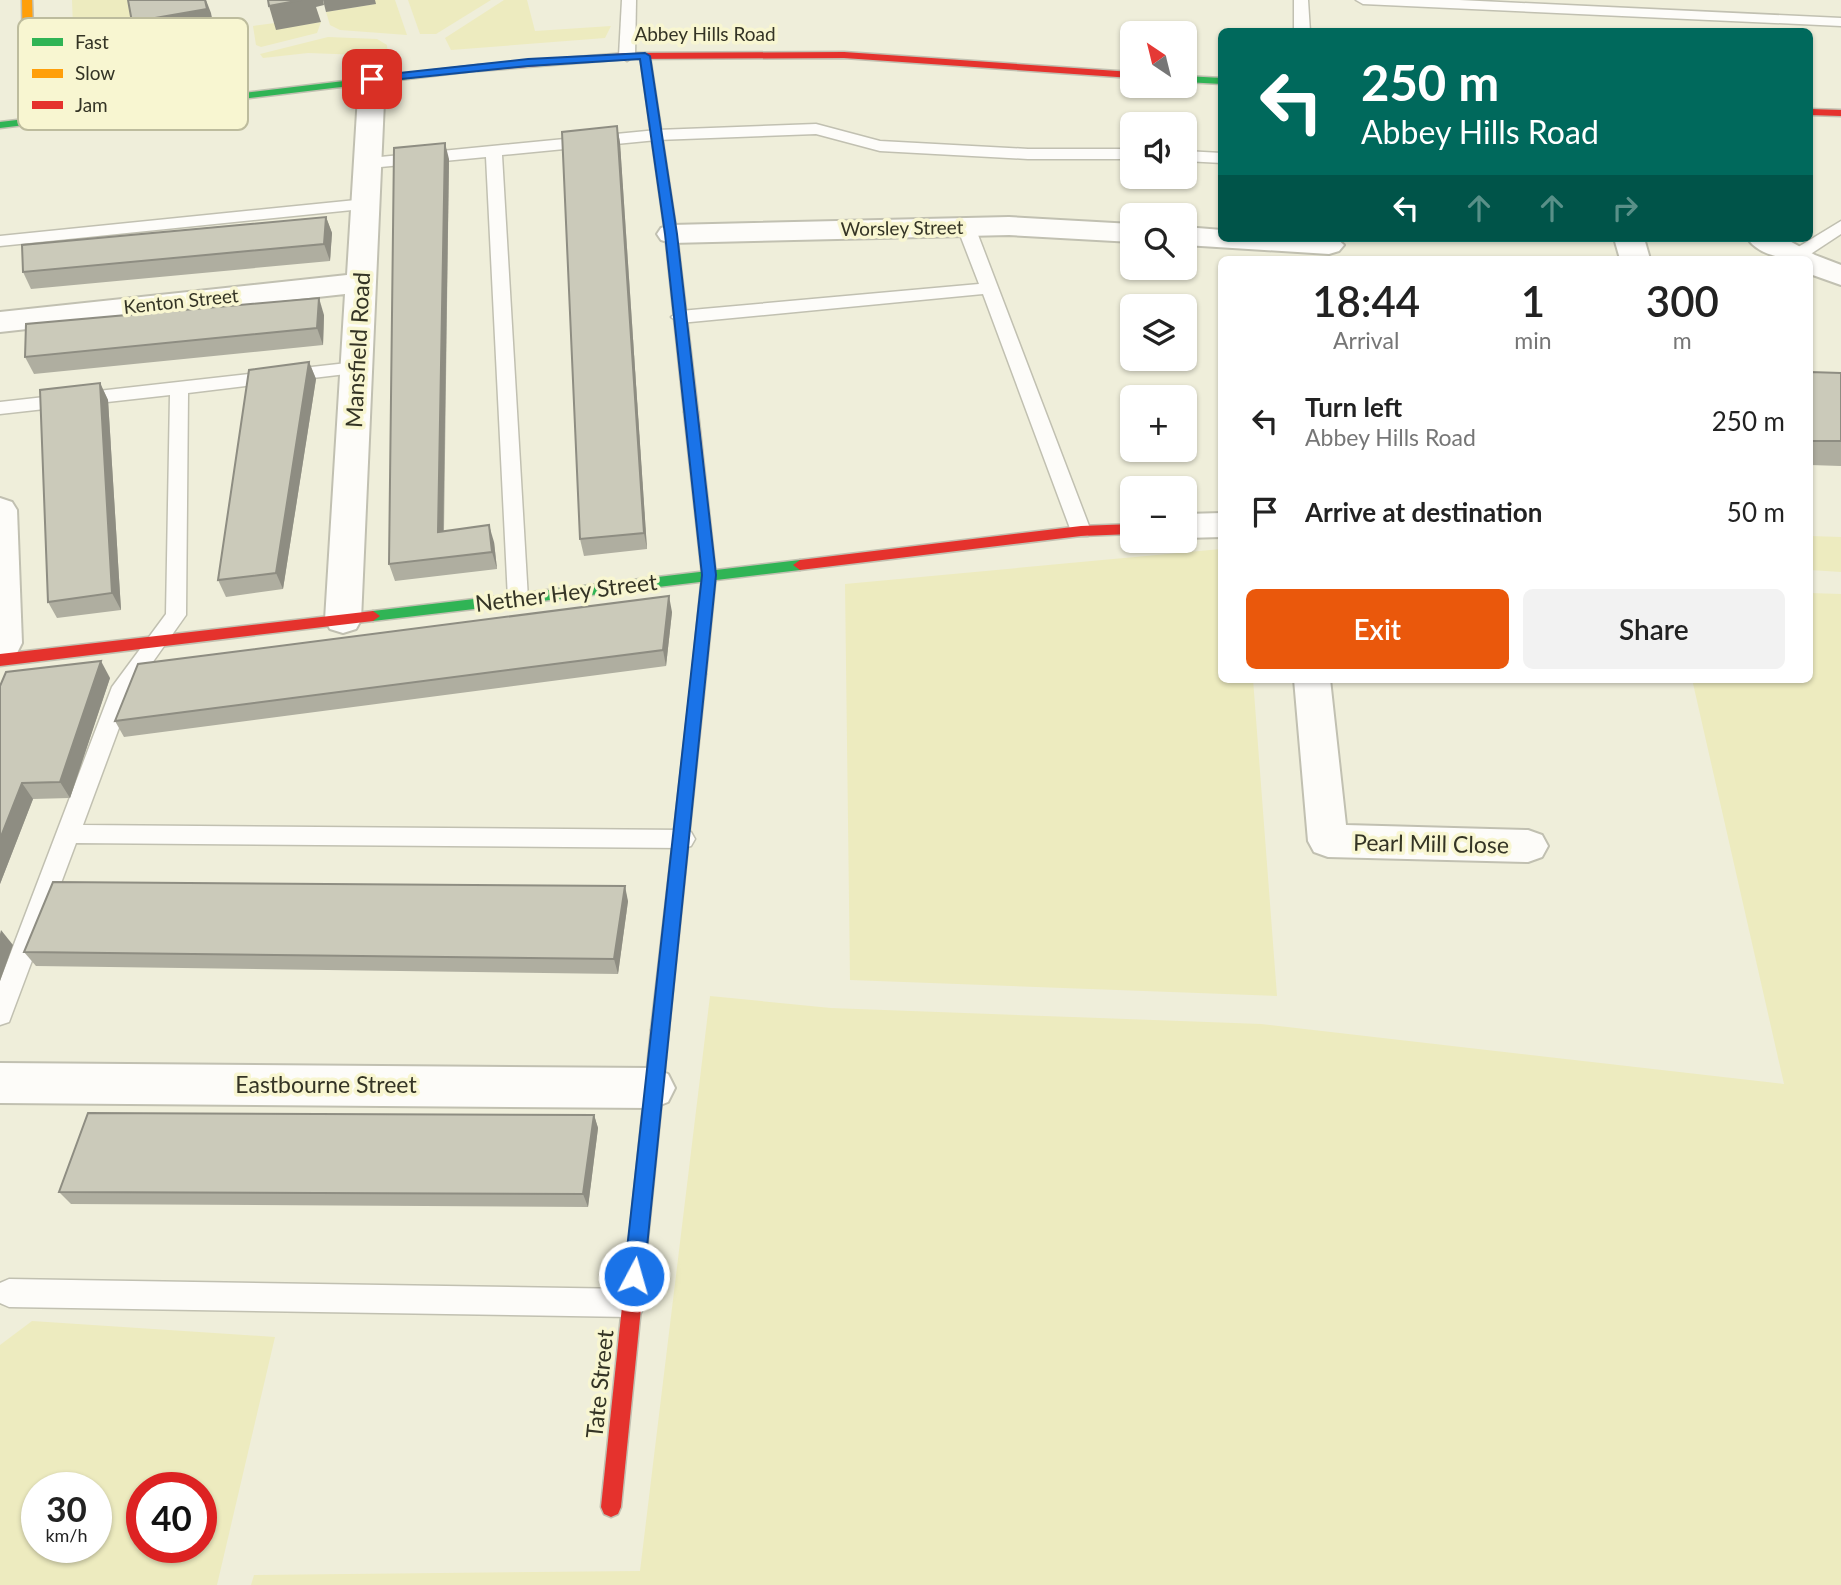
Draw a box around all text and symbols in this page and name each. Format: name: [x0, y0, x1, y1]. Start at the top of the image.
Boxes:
legend: [18, 18, 248, 130]
north arrow: [1120, 21, 1197, 98]
map controls: [1120, 21, 1197, 553]
street label: Abbey Hills Road: [634, 22, 776, 45]
text: Fast: [75, 30, 109, 53]
pin: [342, 49, 402, 109]
text: 250 m: [1361, 53, 1499, 111]
icon: left: [1246, 56, 1337, 147]
icon: arrive: [353, 60, 391, 98]
text: Slow: [75, 61, 115, 84]
text: Jam: [75, 93, 108, 116]
button: sound: [1120, 112, 1197, 189]
text: Abbey Hills Road: [1361, 112, 1599, 151]
icon: left: [1387, 189, 1425, 227]
icon: ahead: [1460, 189, 1498, 227]
icon: ahead: [1533, 189, 1571, 227]
icon: right: [1606, 189, 1644, 227]
button: search: [1120, 203, 1197, 280]
street label: Worsley Street: [840, 215, 964, 240]
street label: Mansfield Road: [339, 271, 375, 428]
text: 18:44: [1312, 276, 1420, 326]
text: 1: [1521, 276, 1545, 326]
text: 300: [1646, 276, 1719, 326]
street label: Kenton Street: [122, 283, 240, 318]
button: layers: [1120, 294, 1197, 371]
text: Arrival: [1333, 326, 1399, 354]
text: min: [1514, 326, 1552, 354]
text: m: [1673, 326, 1692, 354]
button: +: [1120, 385, 1197, 462]
text: Turn left: [1305, 391, 1402, 423]
icon: left: [1246, 402, 1284, 440]
text: 250 m: [1712, 405, 1785, 437]
text: Abbey Hills Road: [1305, 423, 1476, 451]
button: −: [1120, 476, 1197, 553]
icon: arrive: [1246, 493, 1284, 531]
text: Arrive at destination: [1305, 496, 1542, 528]
text: 50 m: [1727, 496, 1785, 528]
street label: Nether Hey Street: [473, 567, 659, 617]
button: Exit: [1246, 589, 1509, 669]
button: Share: [1523, 589, 1785, 669]
street label: Pearl Mill Close: [1353, 828, 1509, 858]
street label: Eastbourne Street: [235, 1070, 417, 1098]
position arrow: [597, 1239, 671, 1313]
street label: Tate Street: [579, 1327, 619, 1440]
speed limit sign: 40: [126, 1472, 217, 1563]
text: 30: [46, 1487, 87, 1529]
text: km/h: [45, 1524, 88, 1546]

